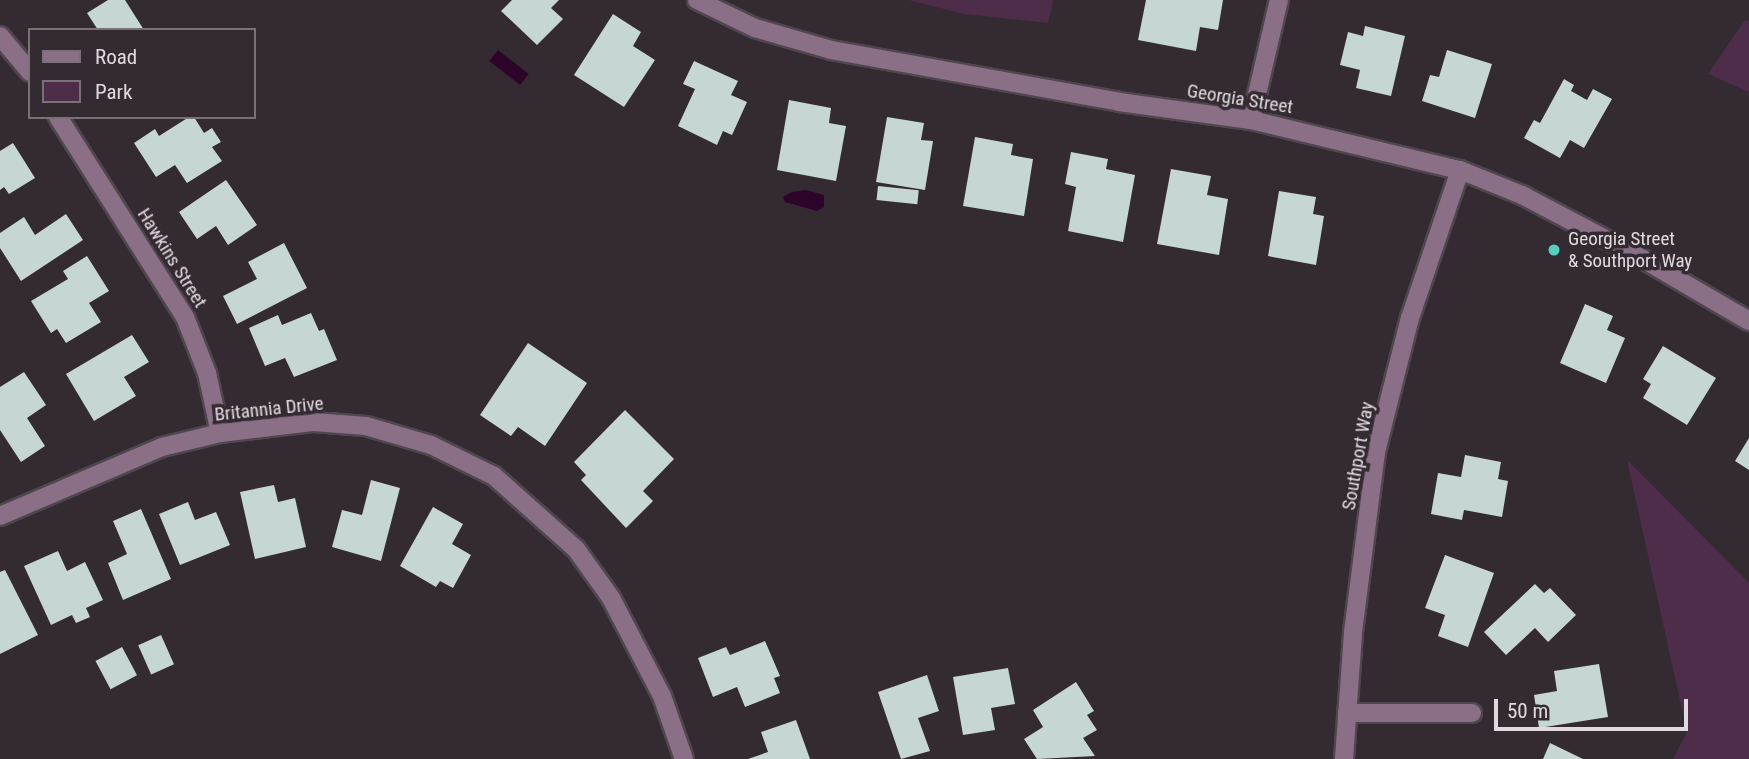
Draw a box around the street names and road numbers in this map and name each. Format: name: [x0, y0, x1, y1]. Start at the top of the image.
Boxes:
street label: Georgia Street: [1185, 79, 1295, 119]
street label: Hawkins Street: [132, 204, 212, 312]
street label: Britannia Drive: [213, 392, 325, 426]
street label: Southport Way: [1337, 400, 1379, 512]

